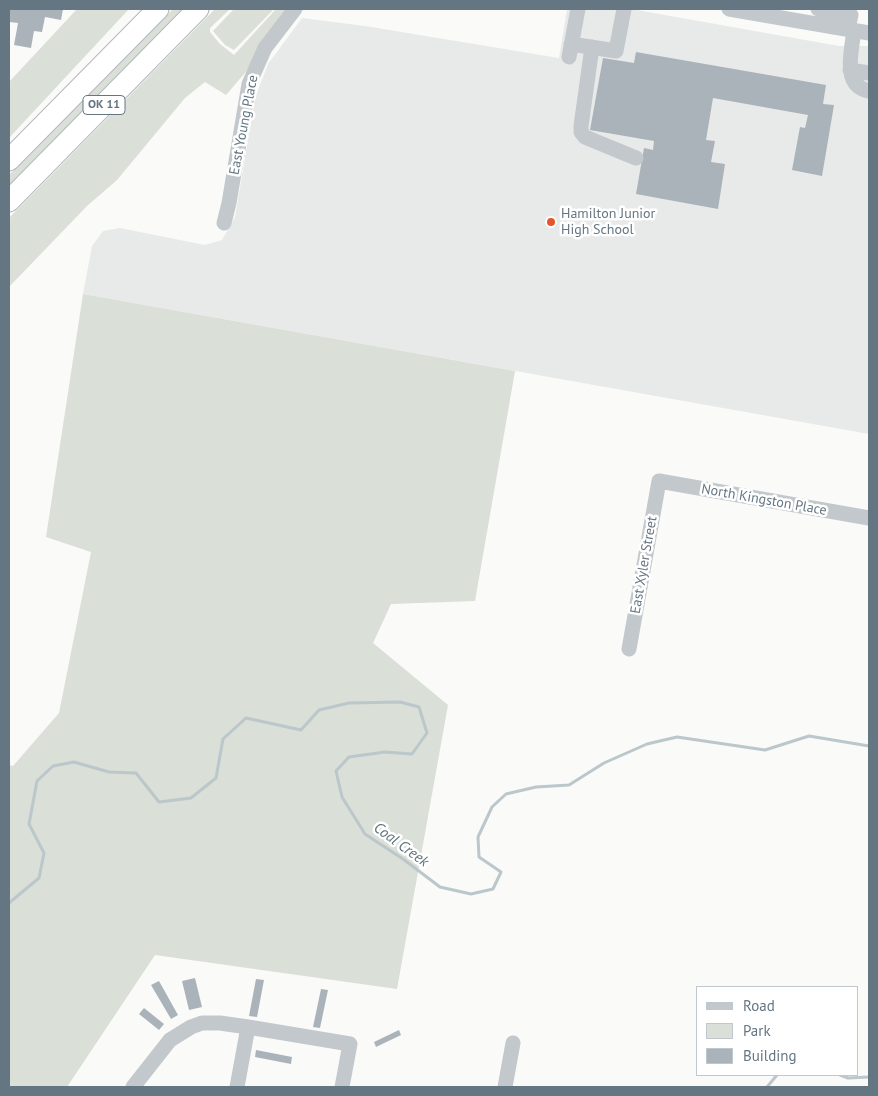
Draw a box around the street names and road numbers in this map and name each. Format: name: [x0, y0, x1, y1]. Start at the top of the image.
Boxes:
street label: East Young Place: [226, 74, 262, 176]
road number: OK 11: [83, 96, 125, 114]
street label: North Kingston Place: [700, 481, 828, 519]
street label: East Xyler Street: [627, 515, 661, 615]

